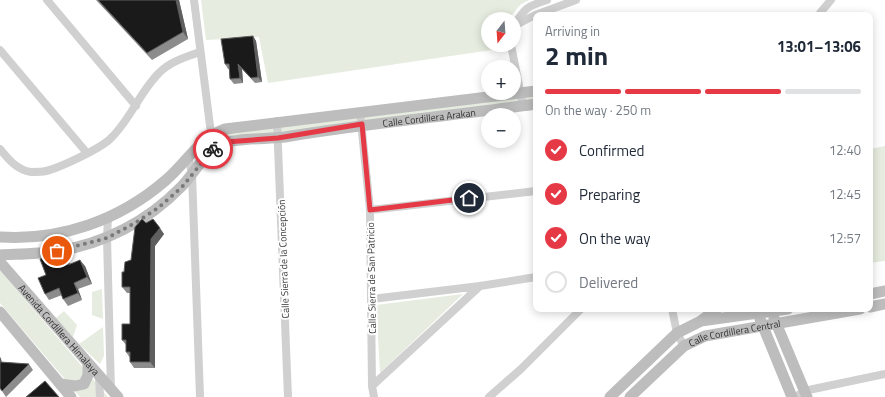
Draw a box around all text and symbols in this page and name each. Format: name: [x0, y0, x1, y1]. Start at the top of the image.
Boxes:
north arrow: [481, 12, 521, 52]
map controls: [481, 12, 521, 148]
text: Arriving in: [545, 21, 600, 41]
text: 13:01–13:06: [777, 35, 861, 58]
text: 2 min: [545, 36, 608, 75]
button: +: [481, 60, 521, 100]
text: On the way · 250 m: [545, 100, 651, 120]
street label: Calle Cordillera Arakan: [382, 105, 477, 131]
button: −: [481, 108, 521, 148]
courier: [193, 129, 233, 169]
icon: bike: [202, 138, 224, 160]
icon: check: [545, 139, 567, 161]
text: Confirmed: [579, 139, 644, 162]
text: 12:40: [829, 140, 861, 160]
pin: [452, 181, 486, 215]
icon: check: [545, 183, 567, 205]
text: Preparing: [579, 183, 640, 206]
text: 12:45: [829, 184, 861, 204]
icon: home: [458, 187, 480, 209]
street label: Calle Sierra de la Concepción: [274, 199, 293, 319]
street label: Calle Sierra de San Patricio: [363, 222, 380, 334]
icon: check: [545, 227, 567, 249]
text: On the way: [579, 227, 651, 250]
text: 12:57: [829, 228, 861, 248]
pin: [40, 234, 74, 268]
icon: bag: [46, 240, 68, 262]
text: Delivered: [579, 271, 638, 294]
street label: Avenida Cordillera Himalaya: [15, 281, 103, 379]
street label: Calle Cordillera Central: [686, 316, 782, 351]

